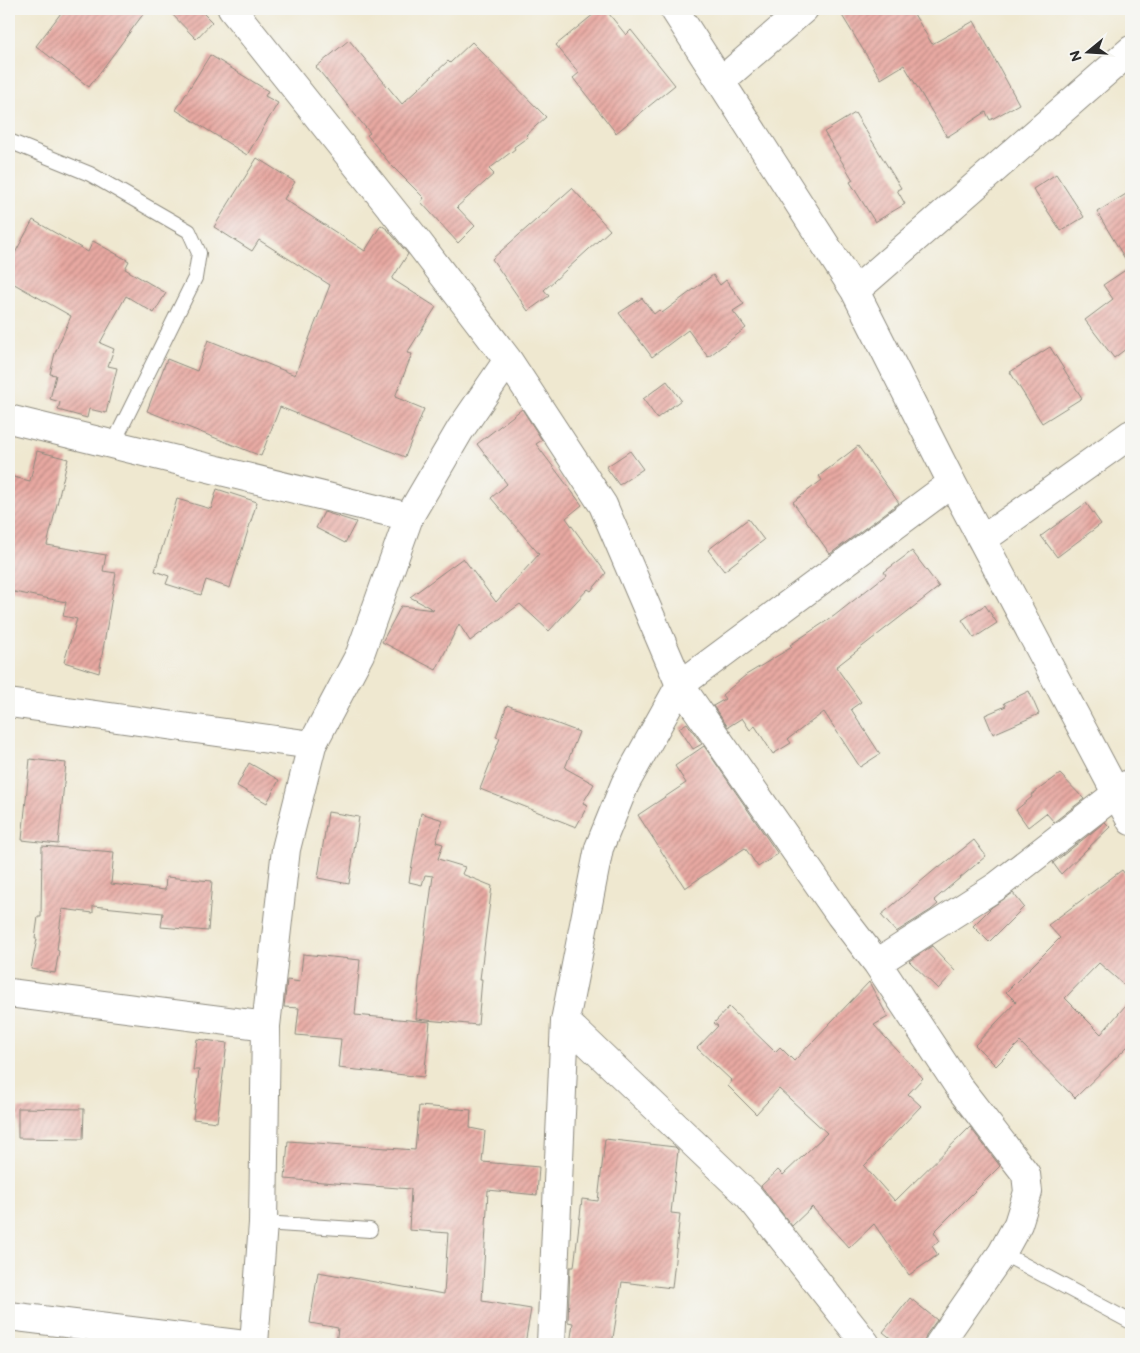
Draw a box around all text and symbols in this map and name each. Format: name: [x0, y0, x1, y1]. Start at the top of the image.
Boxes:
north arrow: [1062, 28, 1112, 78]
text: N: [1066, 48, 1086, 63]

